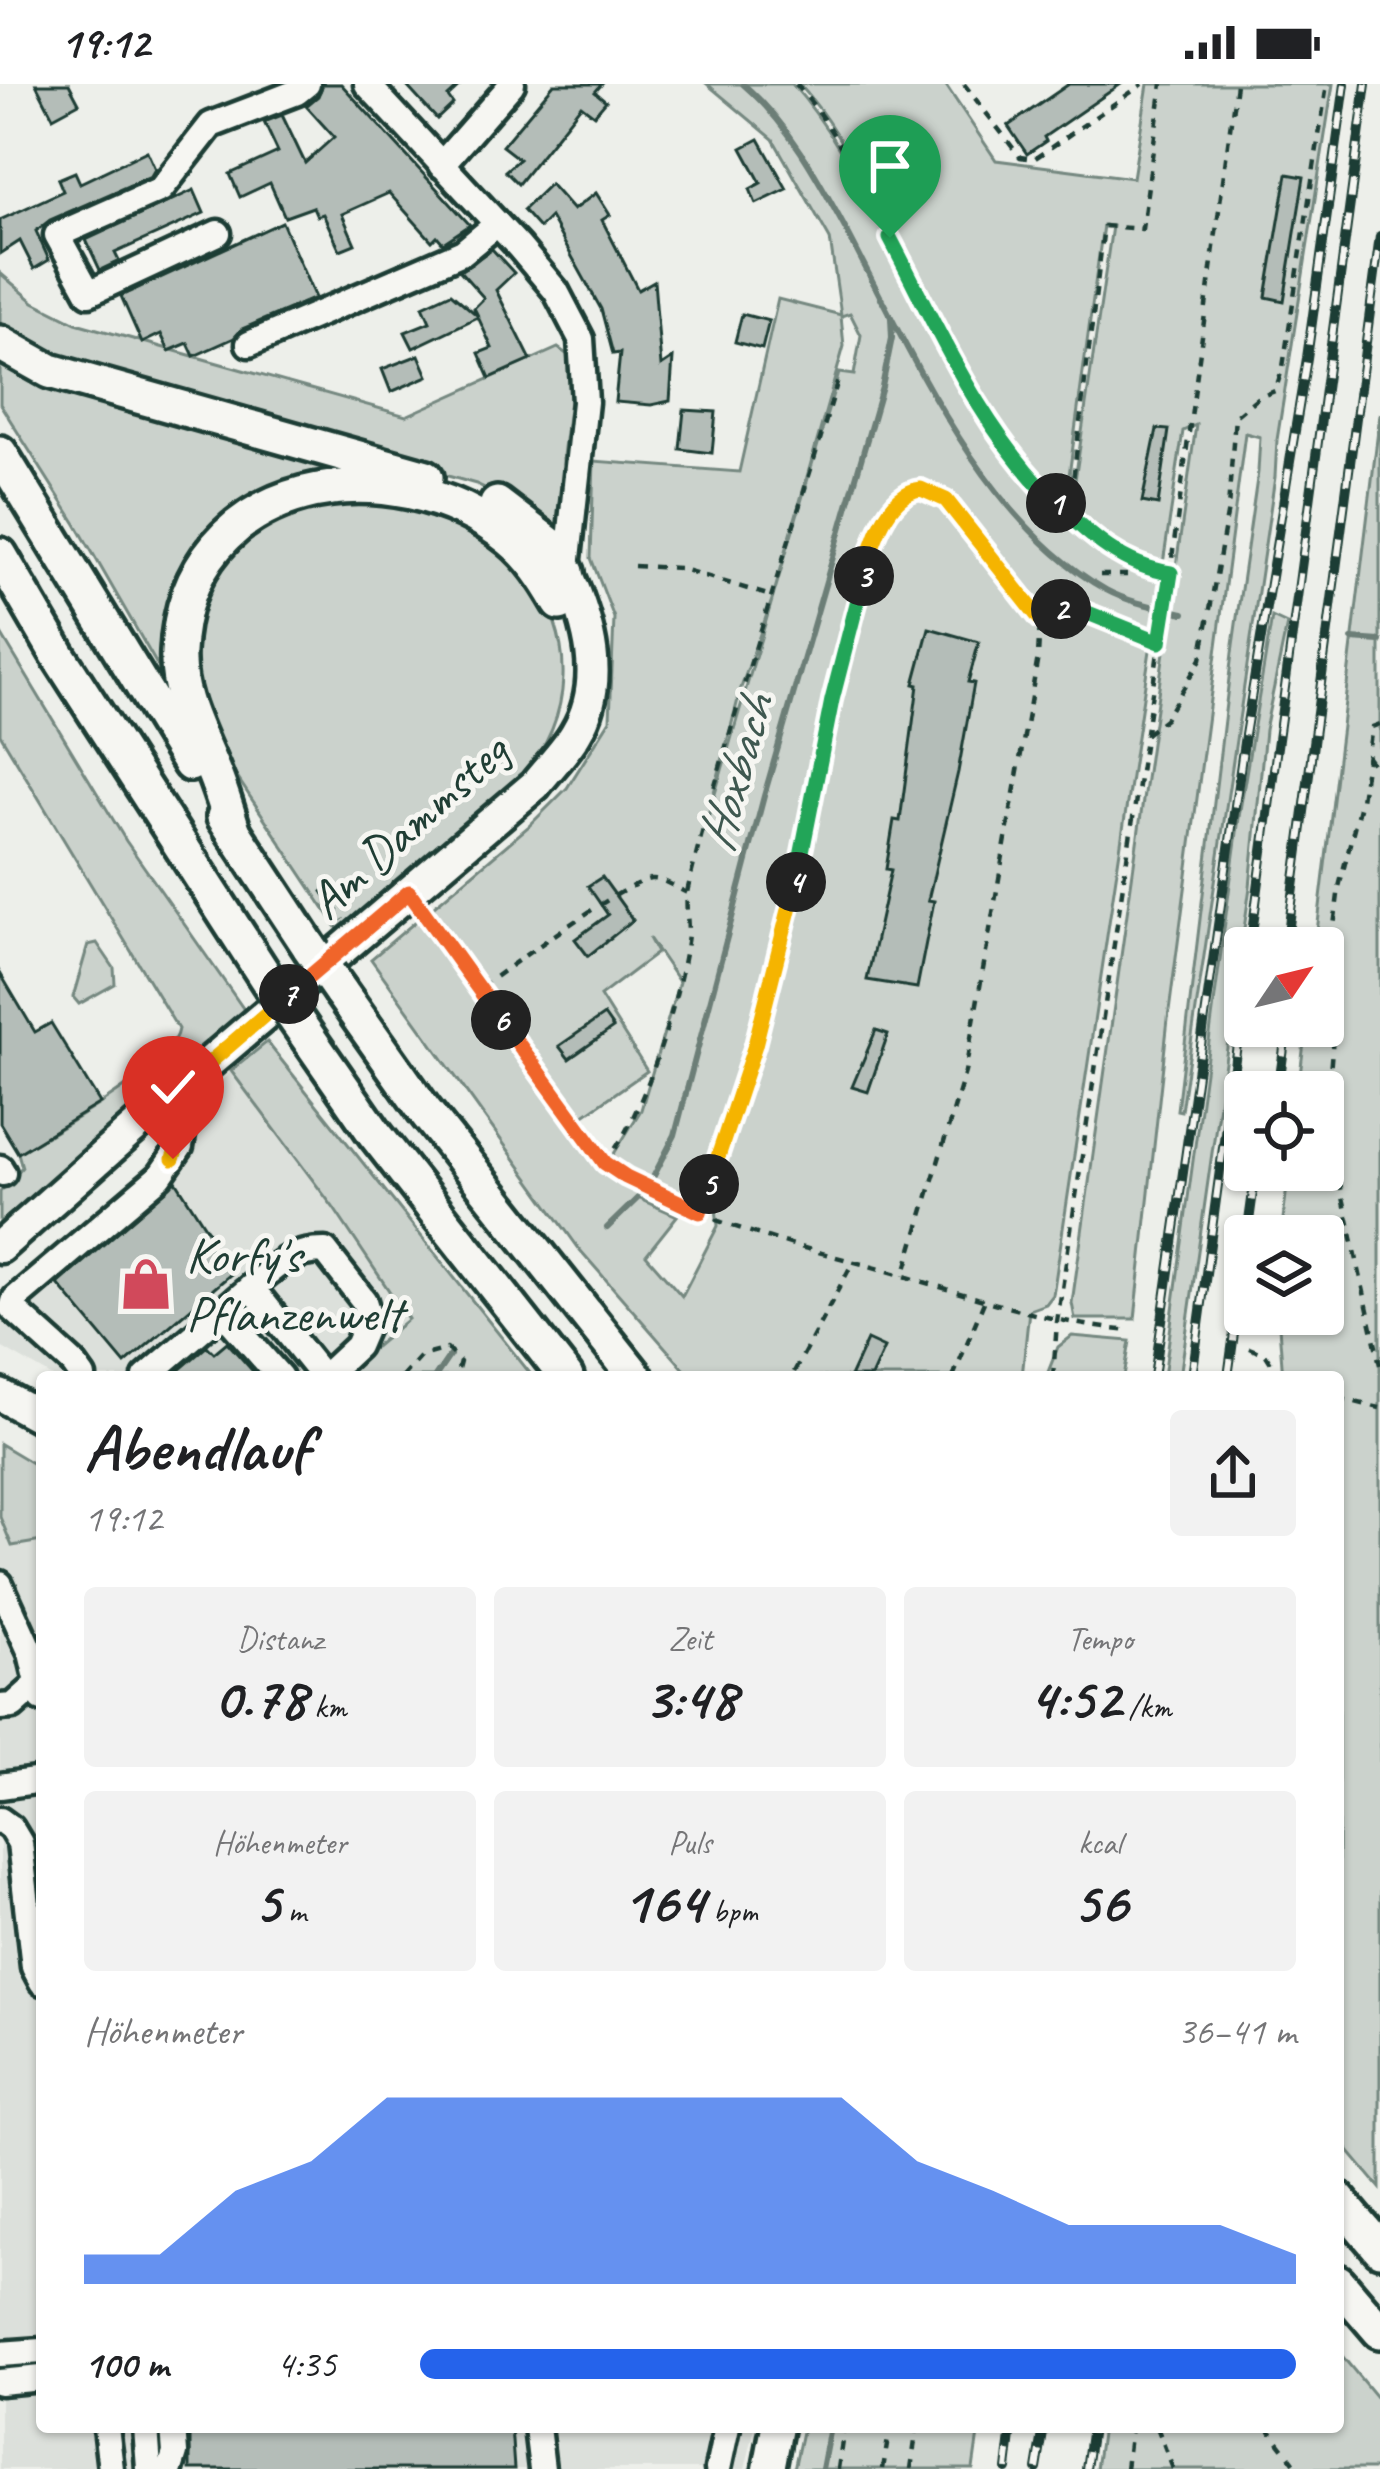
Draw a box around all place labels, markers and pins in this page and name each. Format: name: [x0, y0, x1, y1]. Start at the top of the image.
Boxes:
pin: [839, 115, 941, 238]
pin: 1: [1026, 473, 1086, 533]
pin: 3: [834, 546, 894, 606]
pin: 2: [1031, 579, 1091, 639]
pin: 4: [766, 852, 826, 912]
pin: 7: [259, 964, 319, 1024]
pin: 6: [471, 990, 531, 1050]
pin: [122, 1036, 224, 1159]
pin: 5: [679, 1154, 739, 1214]
place label: Korfy's Pflanzenwelt: [186, 1223, 409, 1346]
shop icon: Korfy's Pflanzenwelt: [117, 1255, 175, 1313]

